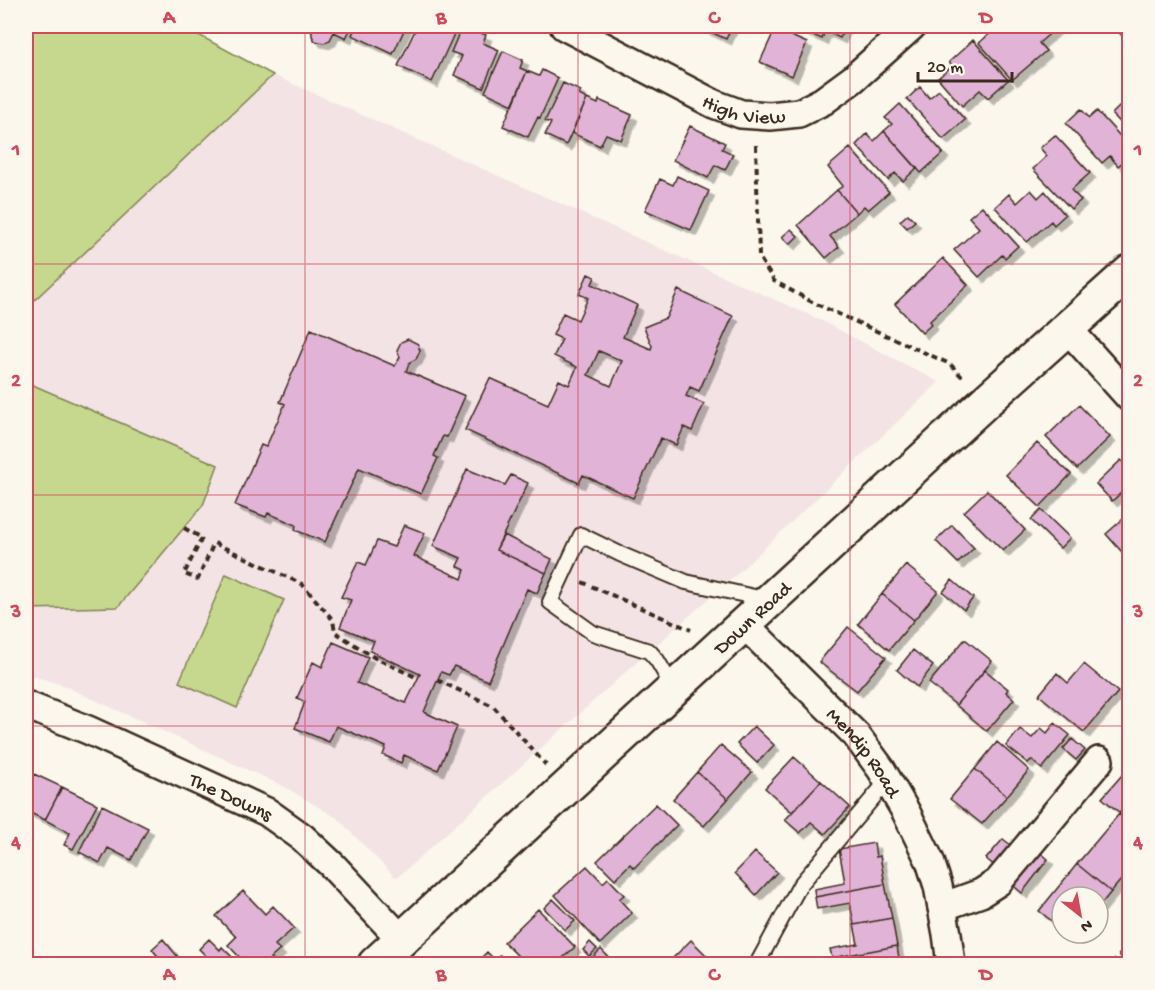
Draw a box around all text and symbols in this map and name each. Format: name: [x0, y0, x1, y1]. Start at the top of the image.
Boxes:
text: A: [162, 8, 177, 31]
text: B: [435, 8, 447, 31]
text: C: [708, 8, 722, 31]
text: D: [977, 8, 993, 31]
scale bar: [918, 45, 1012, 83]
text: 20 m: [927, 58, 963, 79]
street label: High View: [697, 92, 787, 131]
text: 1: [11, 140, 20, 163]
text: 1: [1133, 140, 1142, 163]
text: 2: [11, 371, 21, 394]
text: 2: [1133, 371, 1143, 394]
street label: Down Road: [709, 577, 799, 662]
text: 3: [10, 602, 21, 625]
text: 3: [1132, 602, 1143, 625]
street label: Mendip Road: [820, 704, 904, 805]
street label: The Downs: [184, 770, 277, 828]
text: 4: [10, 833, 21, 856]
text: 4: [1132, 833, 1143, 856]
north arrow: [1050, 885, 1110, 945]
text: N: [1076, 914, 1095, 936]
text: A: [162, 965, 177, 988]
text: B: [435, 965, 447, 988]
text: C: [708, 965, 722, 988]
text: D: [977, 965, 993, 988]

